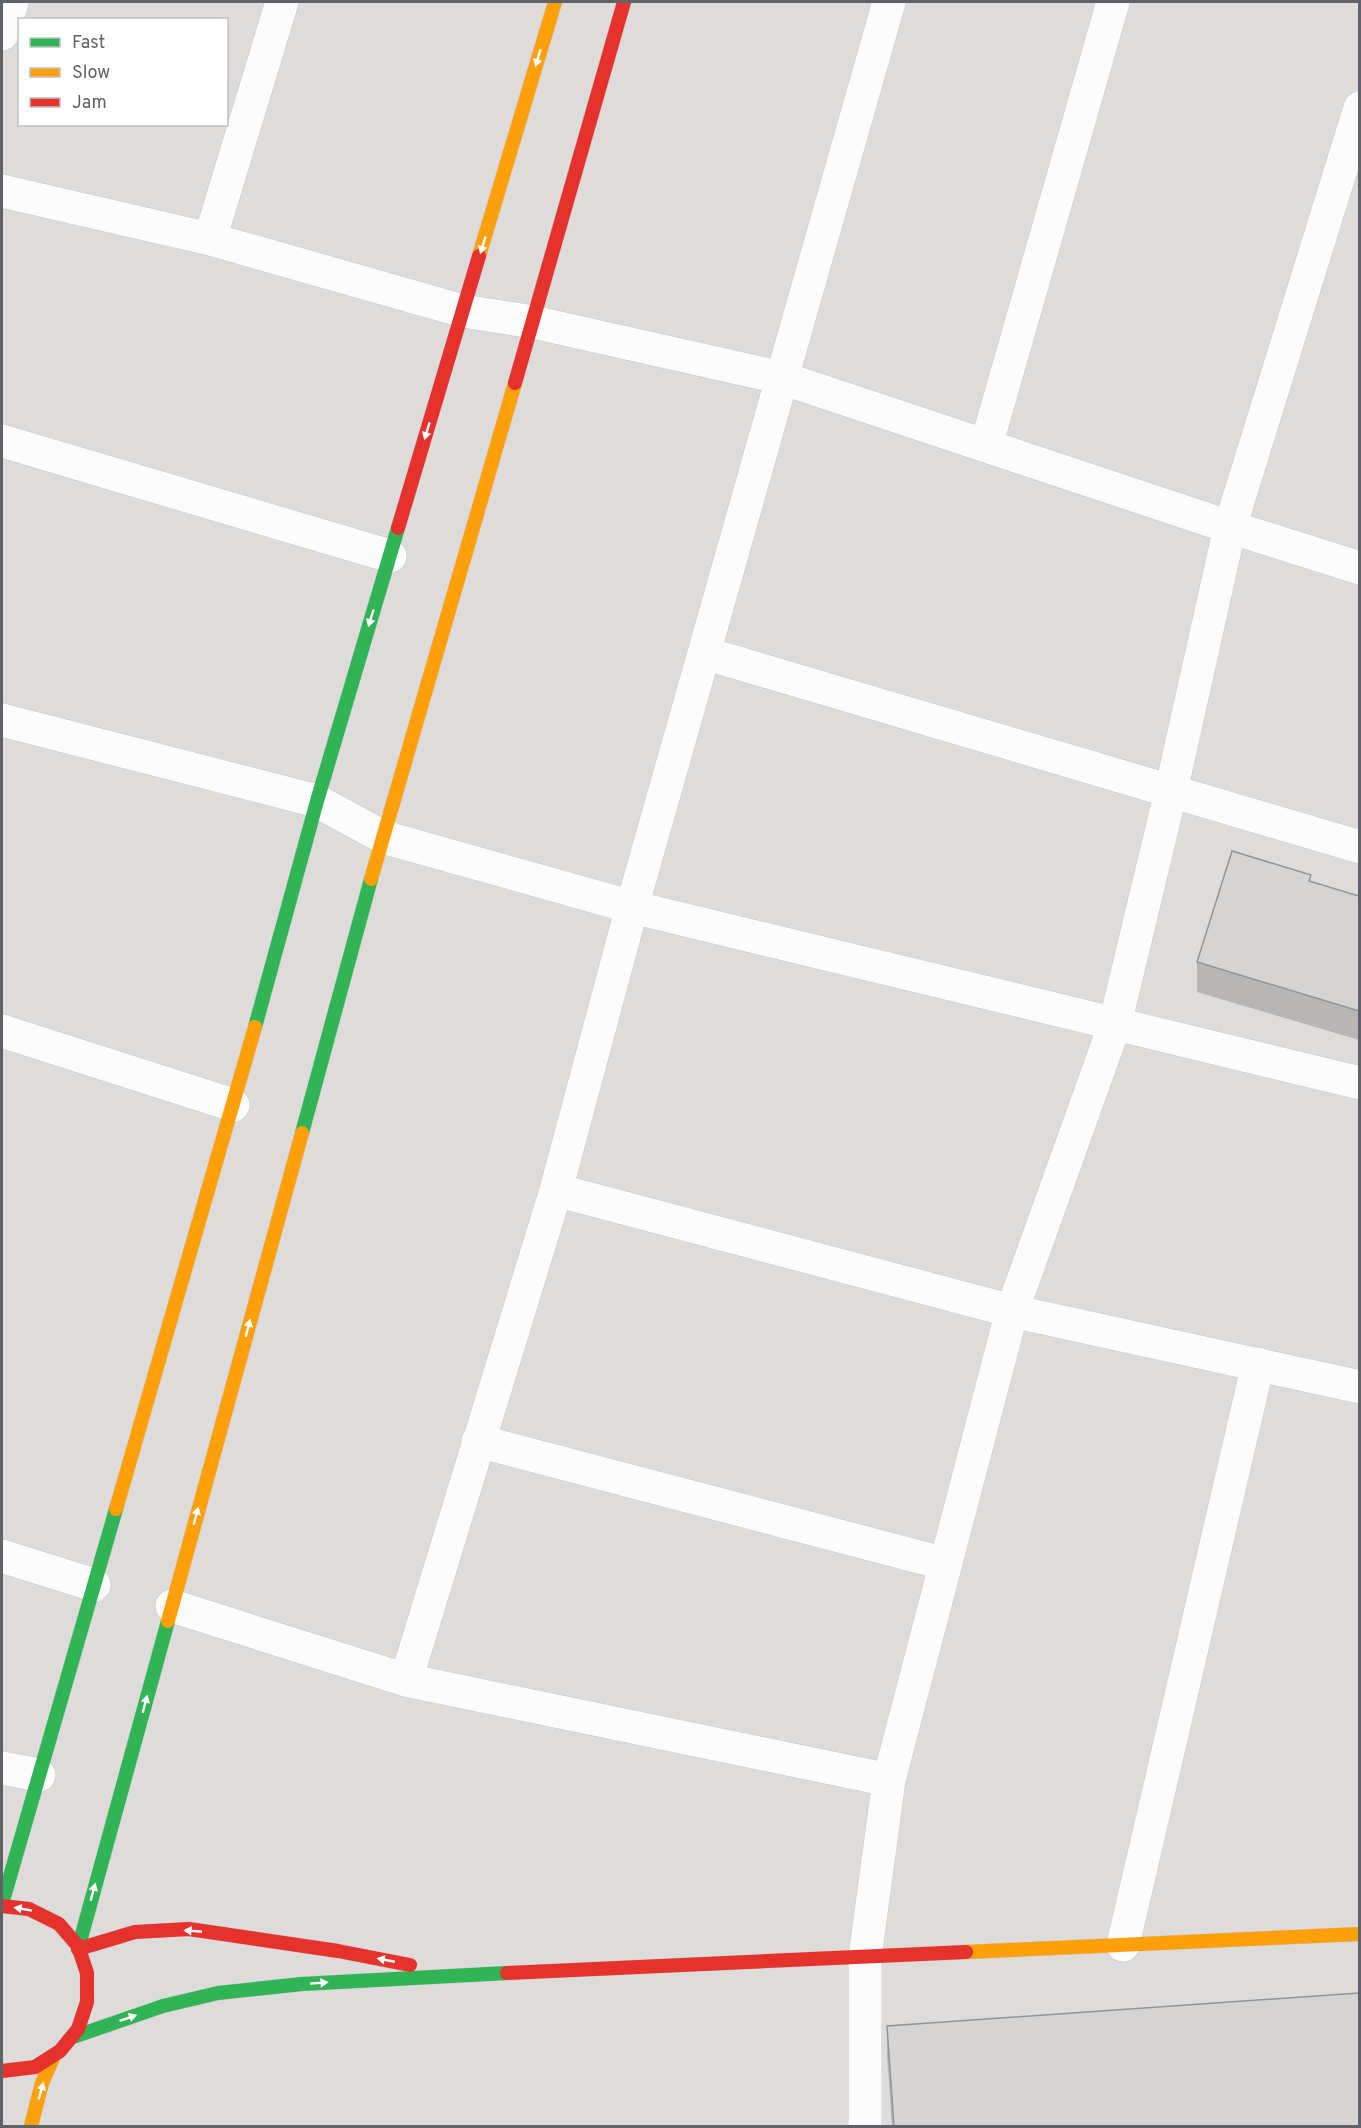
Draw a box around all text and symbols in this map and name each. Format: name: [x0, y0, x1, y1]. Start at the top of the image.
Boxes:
legend: [18, 18, 228, 126]
text: Fast: [72, 32, 105, 55]
one-way arrow: [533, 49, 543, 67]
text: Slow: [72, 62, 110, 85]
text: Jam: [72, 92, 107, 115]
one-way arrow: [478, 236, 487, 254]
one-way arrow: [422, 422, 431, 440]
one-way arrow: [366, 609, 375, 627]
one-way arrow: [244, 1319, 253, 1337]
one-way arrow: [192, 1507, 202, 1525]
one-way arrow: [141, 1695, 150, 1713]
one-way arrow: [89, 1883, 99, 1901]
one-way arrow: [13, 1904, 32, 1913]
one-way arrow: [184, 1926, 203, 1936]
one-way arrow: [376, 1955, 395, 1964]
one-way arrow: [310, 1978, 329, 1988]
one-way arrow: [119, 2012, 137, 2022]
one-way arrow: [37, 2082, 46, 2100]

